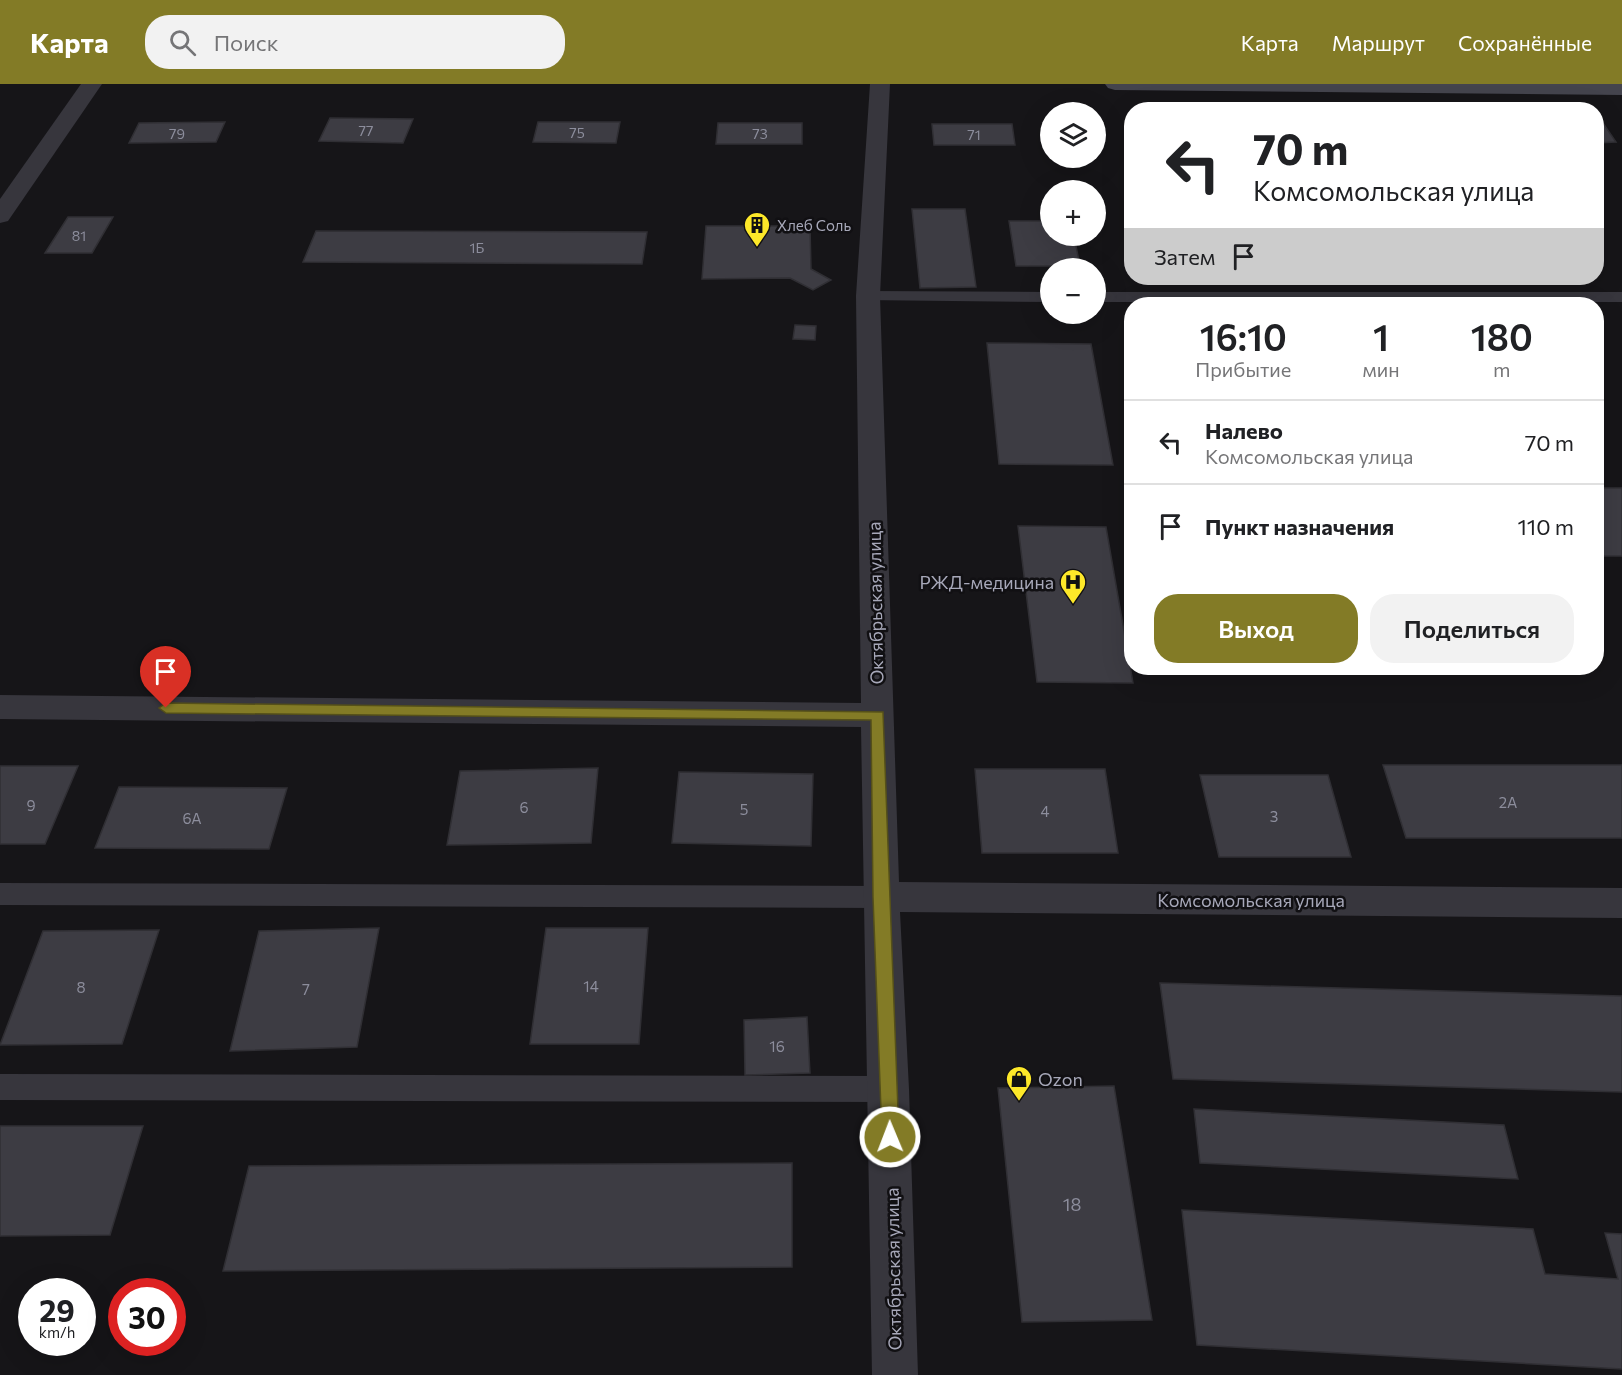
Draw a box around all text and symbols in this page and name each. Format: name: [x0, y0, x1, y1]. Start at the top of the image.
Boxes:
search box: [145, 15, 565, 69]
text: Карта: [30, 25, 109, 59]
icon: search: [166, 26, 199, 59]
text: Поиск: [214, 29, 278, 56]
text: Карта: [1241, 30, 1299, 55]
text: Маршрут: [1332, 30, 1425, 55]
text: Сохранённые: [1458, 30, 1592, 55]
map controls: [1040, 102, 1106, 324]
button: layers: [1040, 102, 1106, 168]
house number: 77: [359, 122, 373, 139]
text: 70 m: [1253, 122, 1348, 174]
house number: 75: [569, 124, 585, 141]
house number: 79: [169, 125, 185, 142]
house number: 73: [752, 125, 768, 142]
house number: 71: [967, 126, 981, 143]
icon: left: [1154, 126, 1232, 204]
text: Комсомольская улица: [1253, 174, 1534, 207]
button: +: [1040, 180, 1106, 246]
building icon: Хлеб Соль: [742, 210, 772, 248]
place label: Хлеб Соль: [777, 216, 852, 234]
house number: 81: [72, 227, 86, 244]
house number: 1Б: [470, 239, 485, 256]
icon: arrive: [1227, 240, 1260, 273]
text: Затем: [1154, 243, 1215, 270]
button: −: [1040, 258, 1106, 324]
text: 16:10: [1200, 314, 1287, 358]
text: 1: [1373, 314, 1389, 358]
text: 180: [1471, 314, 1533, 358]
text: Прибытие: [1195, 357, 1291, 381]
text: мин: [1363, 357, 1400, 381]
text: m: [1493, 357, 1511, 381]
text: Налево: [1205, 417, 1283, 444]
icon: left: [1154, 426, 1187, 459]
text: 70 m: [1525, 429, 1574, 456]
text: Комсомольская улица: [1205, 444, 1413, 468]
icon: arrive: [1154, 510, 1187, 543]
text: Пункт назначения: [1205, 513, 1394, 540]
text: 110 m: [1517, 513, 1574, 540]
street label: Октябрьская улица: [863, 521, 887, 685]
hospital icon: РЖД-медицина: [1058, 567, 1088, 605]
place label: РЖД-медицина: [919, 571, 1054, 593]
button: Выход: [1154, 594, 1358, 663]
button: Поделиться: [1370, 594, 1574, 663]
pin: [140, 646, 191, 708]
icon: arrive: [149, 655, 182, 688]
house number: 2А: [1499, 793, 1517, 811]
house number: 9: [26, 796, 36, 814]
house number: 6: [519, 798, 529, 816]
house number: 5: [740, 800, 748, 818]
house number: 4: [1041, 802, 1050, 820]
house number: 3: [1270, 807, 1278, 825]
house number: 6А: [182, 809, 202, 827]
street label: Комсомольская улица: [1157, 889, 1345, 911]
house number: 14: [583, 977, 599, 995]
house number: 8: [76, 978, 86, 996]
house number: 7: [302, 980, 310, 998]
house number: 16: [769, 1037, 785, 1055]
shop icon: Ozon: [1004, 1064, 1034, 1102]
place label: Ozon: [1038, 1068, 1083, 1090]
position arrow: [858, 1105, 922, 1169]
street label: Октябрьская улица: [881, 1187, 905, 1351]
house number: 18: [1063, 1193, 1081, 1215]
speed limit sign: 30: [108, 1278, 186, 1356]
text: 29: [39, 1291, 75, 1328]
text: km/h: [39, 1323, 75, 1341]

